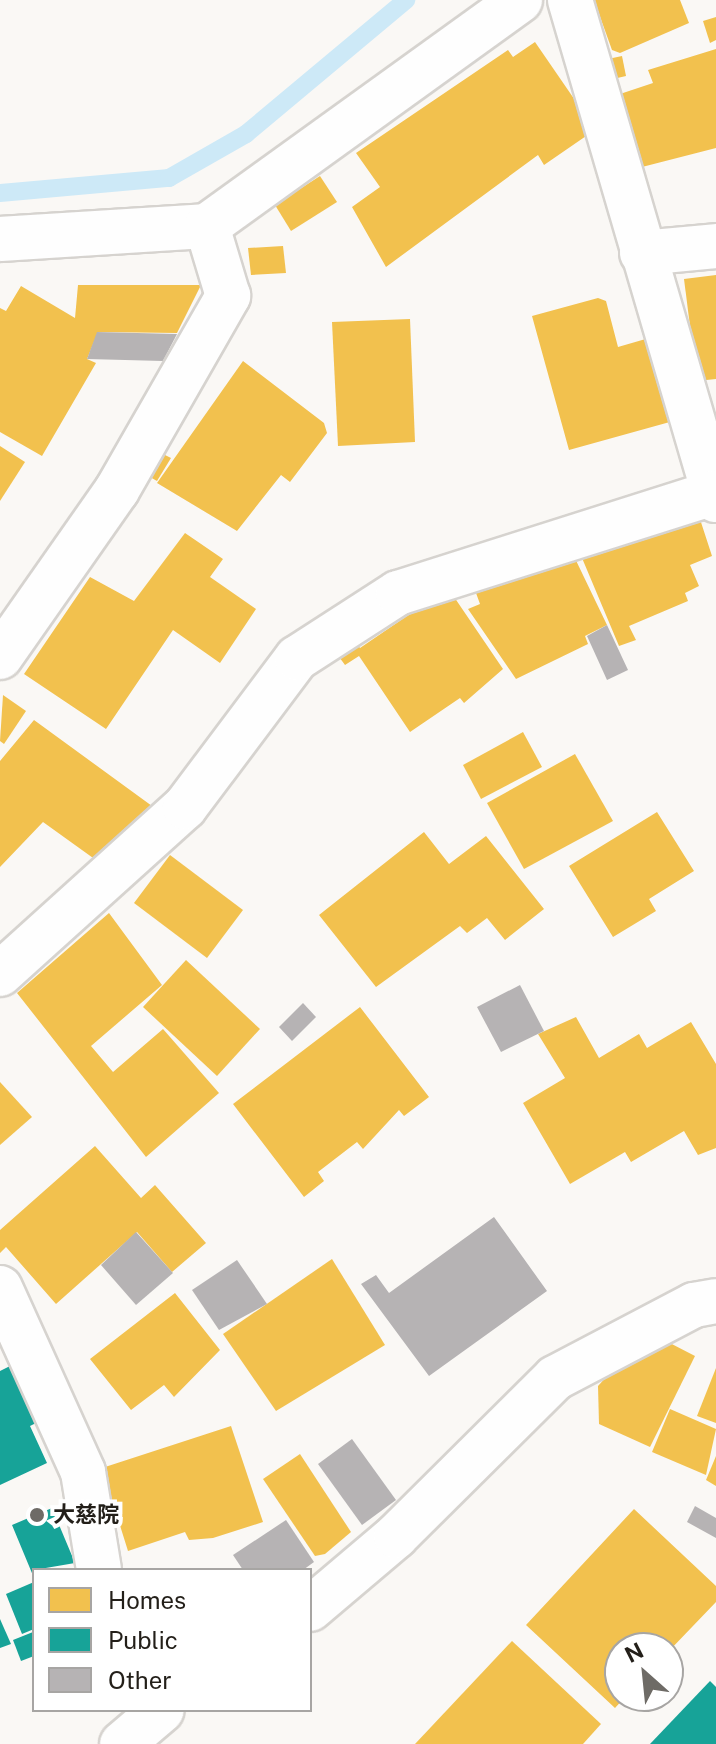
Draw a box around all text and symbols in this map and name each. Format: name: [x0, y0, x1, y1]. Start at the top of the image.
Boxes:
place label: 大慈院: [53, 1502, 119, 1528]
marker: 大慈院: [28, 1506, 46, 1524]
legend: [32, 1568, 312, 1712]
text: Homes: [108, 1586, 186, 1614]
text: Public: [108, 1626, 178, 1654]
north arrow: [604, 1632, 684, 1712]
text: N: [620, 1637, 648, 1668]
text: Other: [108, 1666, 172, 1694]

